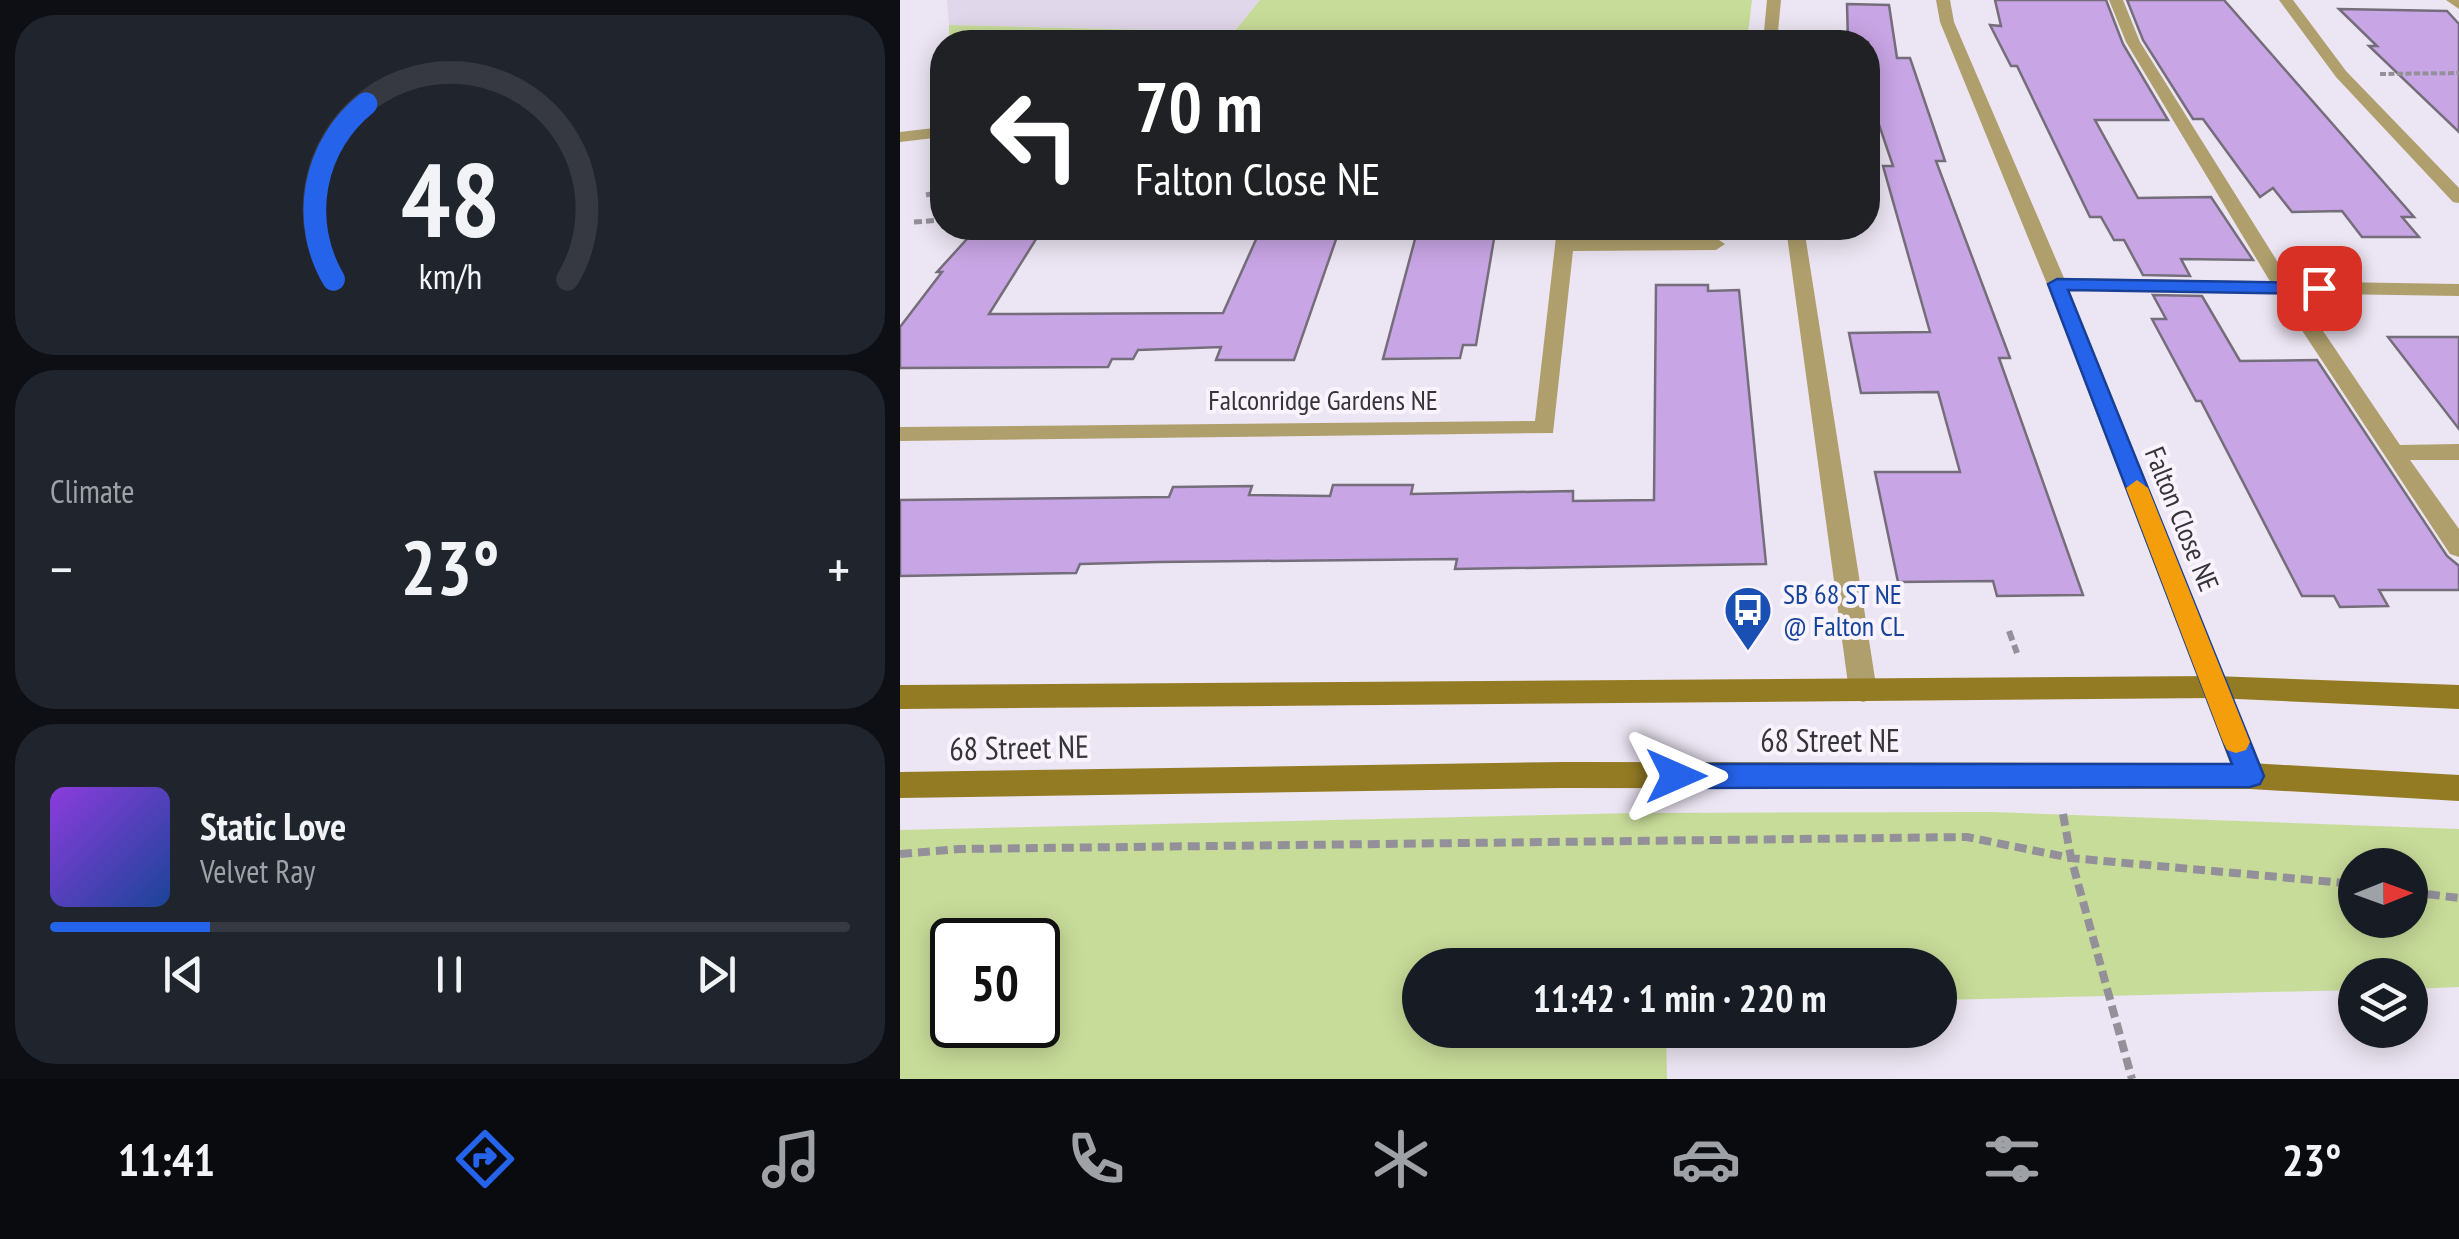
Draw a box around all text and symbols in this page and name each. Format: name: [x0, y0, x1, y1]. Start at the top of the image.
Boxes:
text: 70 m: [1135, 61, 1263, 151]
icon: left: [970, 70, 1100, 200]
text: 48: [400, 131, 500, 266]
text: Falton Close NE: [1135, 149, 1380, 207]
pin: [2277, 246, 2362, 331]
text: km/h: [418, 253, 482, 299]
icon: arrive: [2292, 261, 2347, 316]
street label: Falconridge Gardens NE: [1208, 381, 1438, 418]
street label: Falton Close NE: [2137, 441, 2228, 596]
text: Climate: [50, 470, 134, 512]
text: 23°: [400, 519, 500, 616]
text: −: [50, 533, 73, 604]
text: +: [827, 533, 850, 604]
place label: SB 68 ST NE @ Falton CL: [1783, 575, 1905, 644]
bus stop icon: SB 68 ST NE @ Falton CL: [1722, 584, 1774, 652]
street label: 68 Street NE: [1760, 719, 1900, 761]
position arrow: [1624, 724, 1728, 828]
street label: 68 Street NE: [949, 725, 1089, 769]
text: Static Love: [200, 801, 346, 850]
north arrow: [2338, 848, 2428, 938]
map controls: [2338, 848, 2428, 1048]
text: Velvet Ray: [200, 850, 315, 892]
speed limit sign: 50: [930, 918, 1060, 1048]
icon: previous: [156, 947, 211, 1002]
icon: pause: [422, 947, 477, 1002]
icon: next: [689, 947, 744, 1002]
button: layers: [2338, 958, 2428, 1048]
text: 11:42 · 1 min · 220 m: [1533, 973, 1826, 1022]
icon: directions: [450, 1124, 520, 1194]
icon: music: [756, 1124, 826, 1194]
icon: phone: [1061, 1124, 1131, 1194]
icon: climate: [1366, 1124, 1436, 1194]
icon: car: [1671, 1124, 1741, 1194]
icon: filters: [1977, 1124, 2047, 1194]
text: 11:41: [118, 1130, 215, 1188]
text: 23°: [2282, 1130, 2341, 1188]

